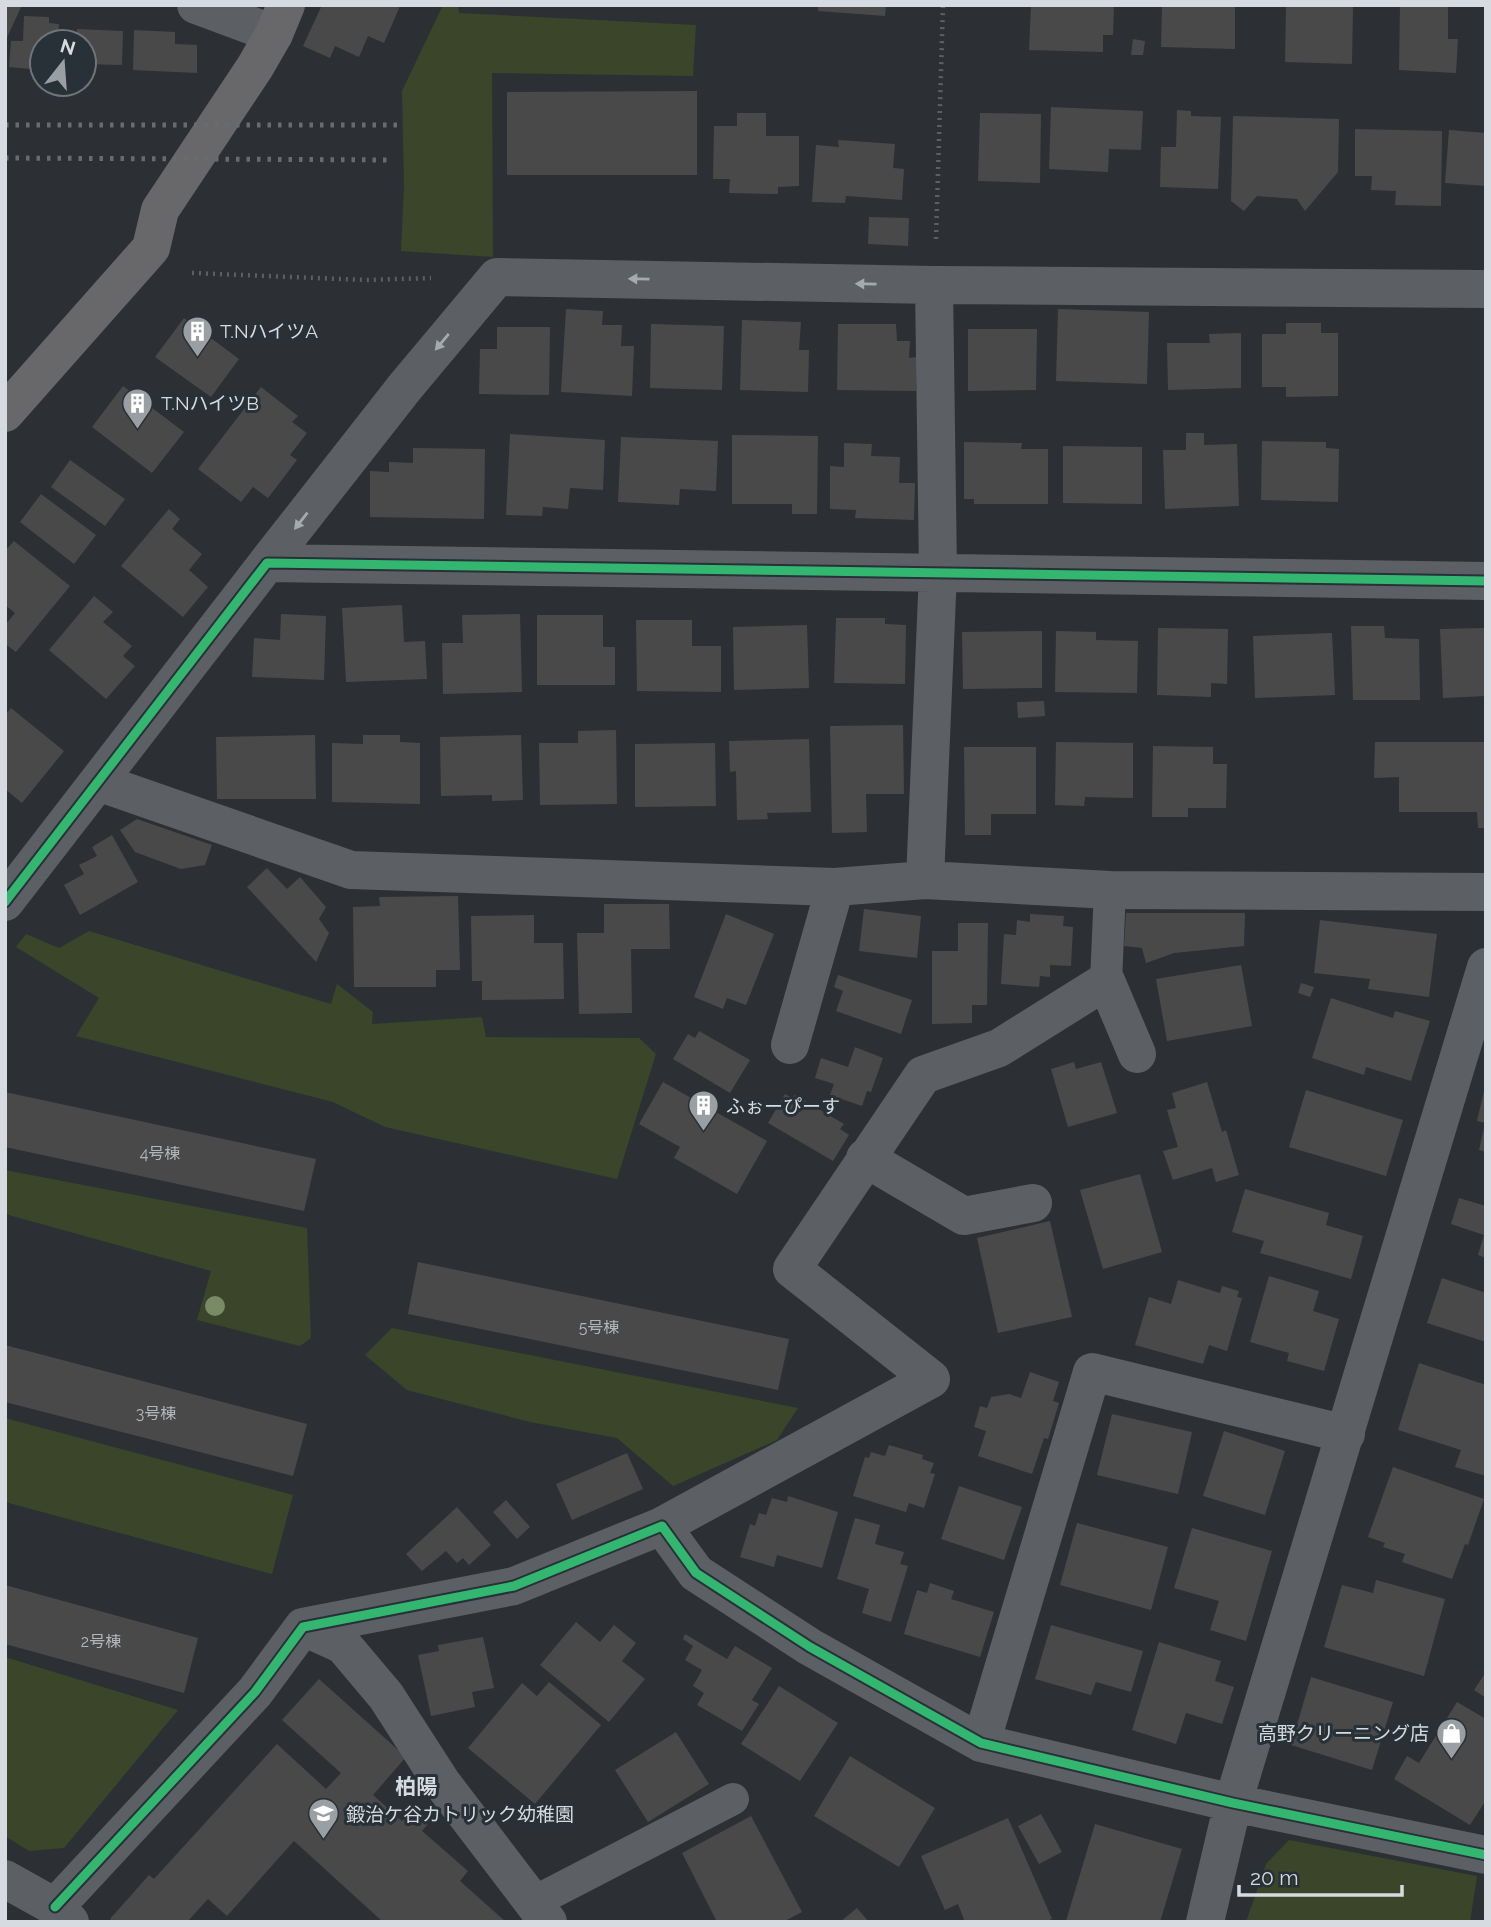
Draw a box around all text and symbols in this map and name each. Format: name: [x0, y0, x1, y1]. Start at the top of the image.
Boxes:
north arrow: [28, 28, 98, 98]
text: N: [58, 34, 78, 59]
one-way arrow: [627, 274, 649, 285]
one-way arrow: [855, 278, 877, 290]
building icon: T.NハイツA: [180, 314, 214, 358]
place label: T.NハイツA: [220, 320, 318, 342]
one-way arrow: [435, 334, 450, 351]
building icon: T.NハイツB: [121, 386, 155, 430]
place label: T.NハイツB: [161, 392, 259, 414]
one-way arrow: [293, 511, 308, 529]
building icon: ふぉーぴーす: [686, 1089, 720, 1133]
place label: ふぉーぴーす: [726, 1095, 840, 1117]
house number: 4号棟: [140, 1144, 180, 1163]
house number: 5号棟: [579, 1318, 619, 1337]
house number: 3号棟: [136, 1404, 176, 1423]
house number: 2号棟: [81, 1632, 121, 1651]
shop icon: 高野クリーニング店: [1435, 1716, 1469, 1760]
place label: 高野クリーニング店: [1258, 1722, 1429, 1744]
district label: 柏陽: [395, 1774, 437, 1799]
school or university icon: 鍛治ケ谷カトリック幼稚園: [306, 1797, 340, 1841]
place label: 鍛治ケ谷カトリック幼稚園: [346, 1803, 574, 1825]
scale bar: [1239, 1854, 1402, 1898]
text: 20 m: [1250, 1865, 1298, 1890]

